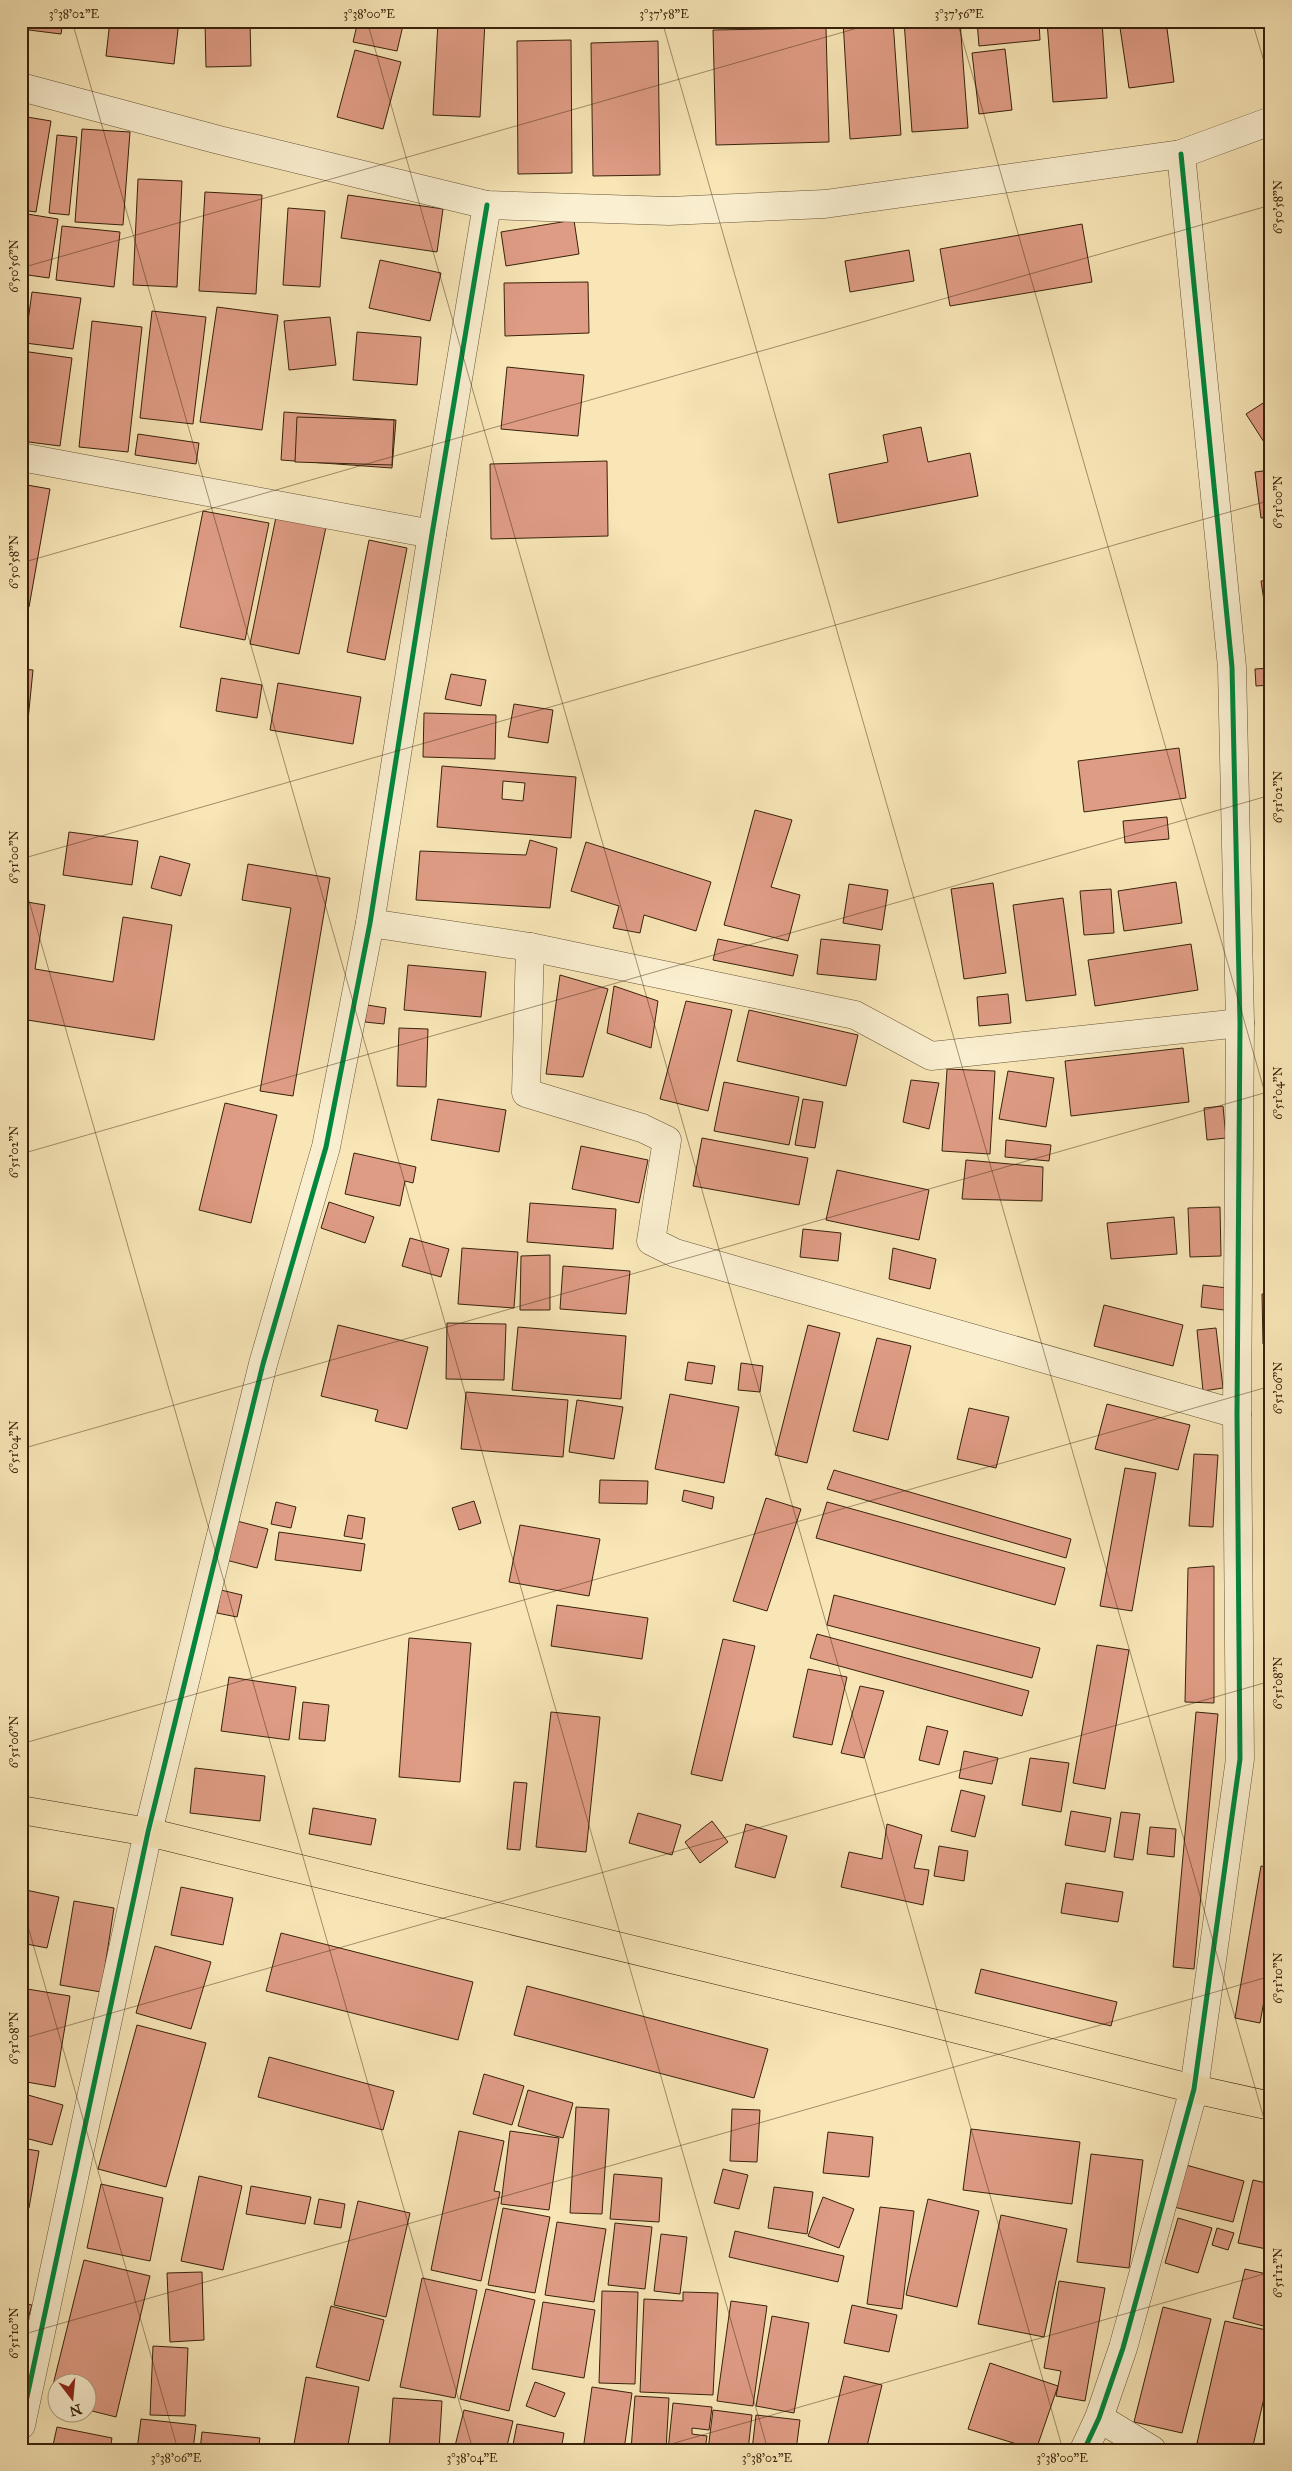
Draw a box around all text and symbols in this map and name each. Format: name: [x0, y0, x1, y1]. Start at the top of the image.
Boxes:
text: 3°38'02"E: [49, 7, 100, 21]
text: 3°38'00"E: [343, 7, 395, 21]
text: 3°37'58"E: [639, 7, 689, 21]
text: 3°37'56"E: [934, 7, 984, 21]
text: 6°50'58"N: [1271, 180, 1285, 234]
text: 6°50'56"N: [7, 239, 21, 293]
text: 6°51'00"N: [1271, 475, 1285, 529]
text: 6°50'58"N: [7, 535, 21, 589]
text: 6°51'02"N: [1271, 771, 1285, 823]
text: 6°51'00"N: [7, 830, 21, 884]
text: 6°51'04"N: [1271, 1066, 1285, 1120]
text: 6°51'02"N: [7, 1126, 21, 1178]
text: 6°51'06"N: [1271, 1362, 1285, 1414]
text: 6°51'04"N: [7, 1420, 21, 1474]
text: 6°51'08"N: [1271, 1657, 1285, 1709]
text: 6°51'06"N: [7, 1716, 21, 1768]
text: 6°51'10"N: [1271, 1952, 1285, 2004]
text: 6°51'08"N: [7, 2012, 21, 2064]
text: 6°51'12"N: [1271, 2248, 1285, 2298]
text: 6°51'10"N: [7, 2307, 21, 2359]
north arrow: [48, 2374, 98, 2424]
text: N: [67, 2400, 83, 2420]
text: 3°38'06"E: [151, 2451, 202, 2465]
text: 3°38'04"E: [446, 2451, 498, 2465]
text: 3°38'02"E: [742, 2451, 793, 2465]
text: 3°38'00"E: [1036, 2451, 1088, 2465]

